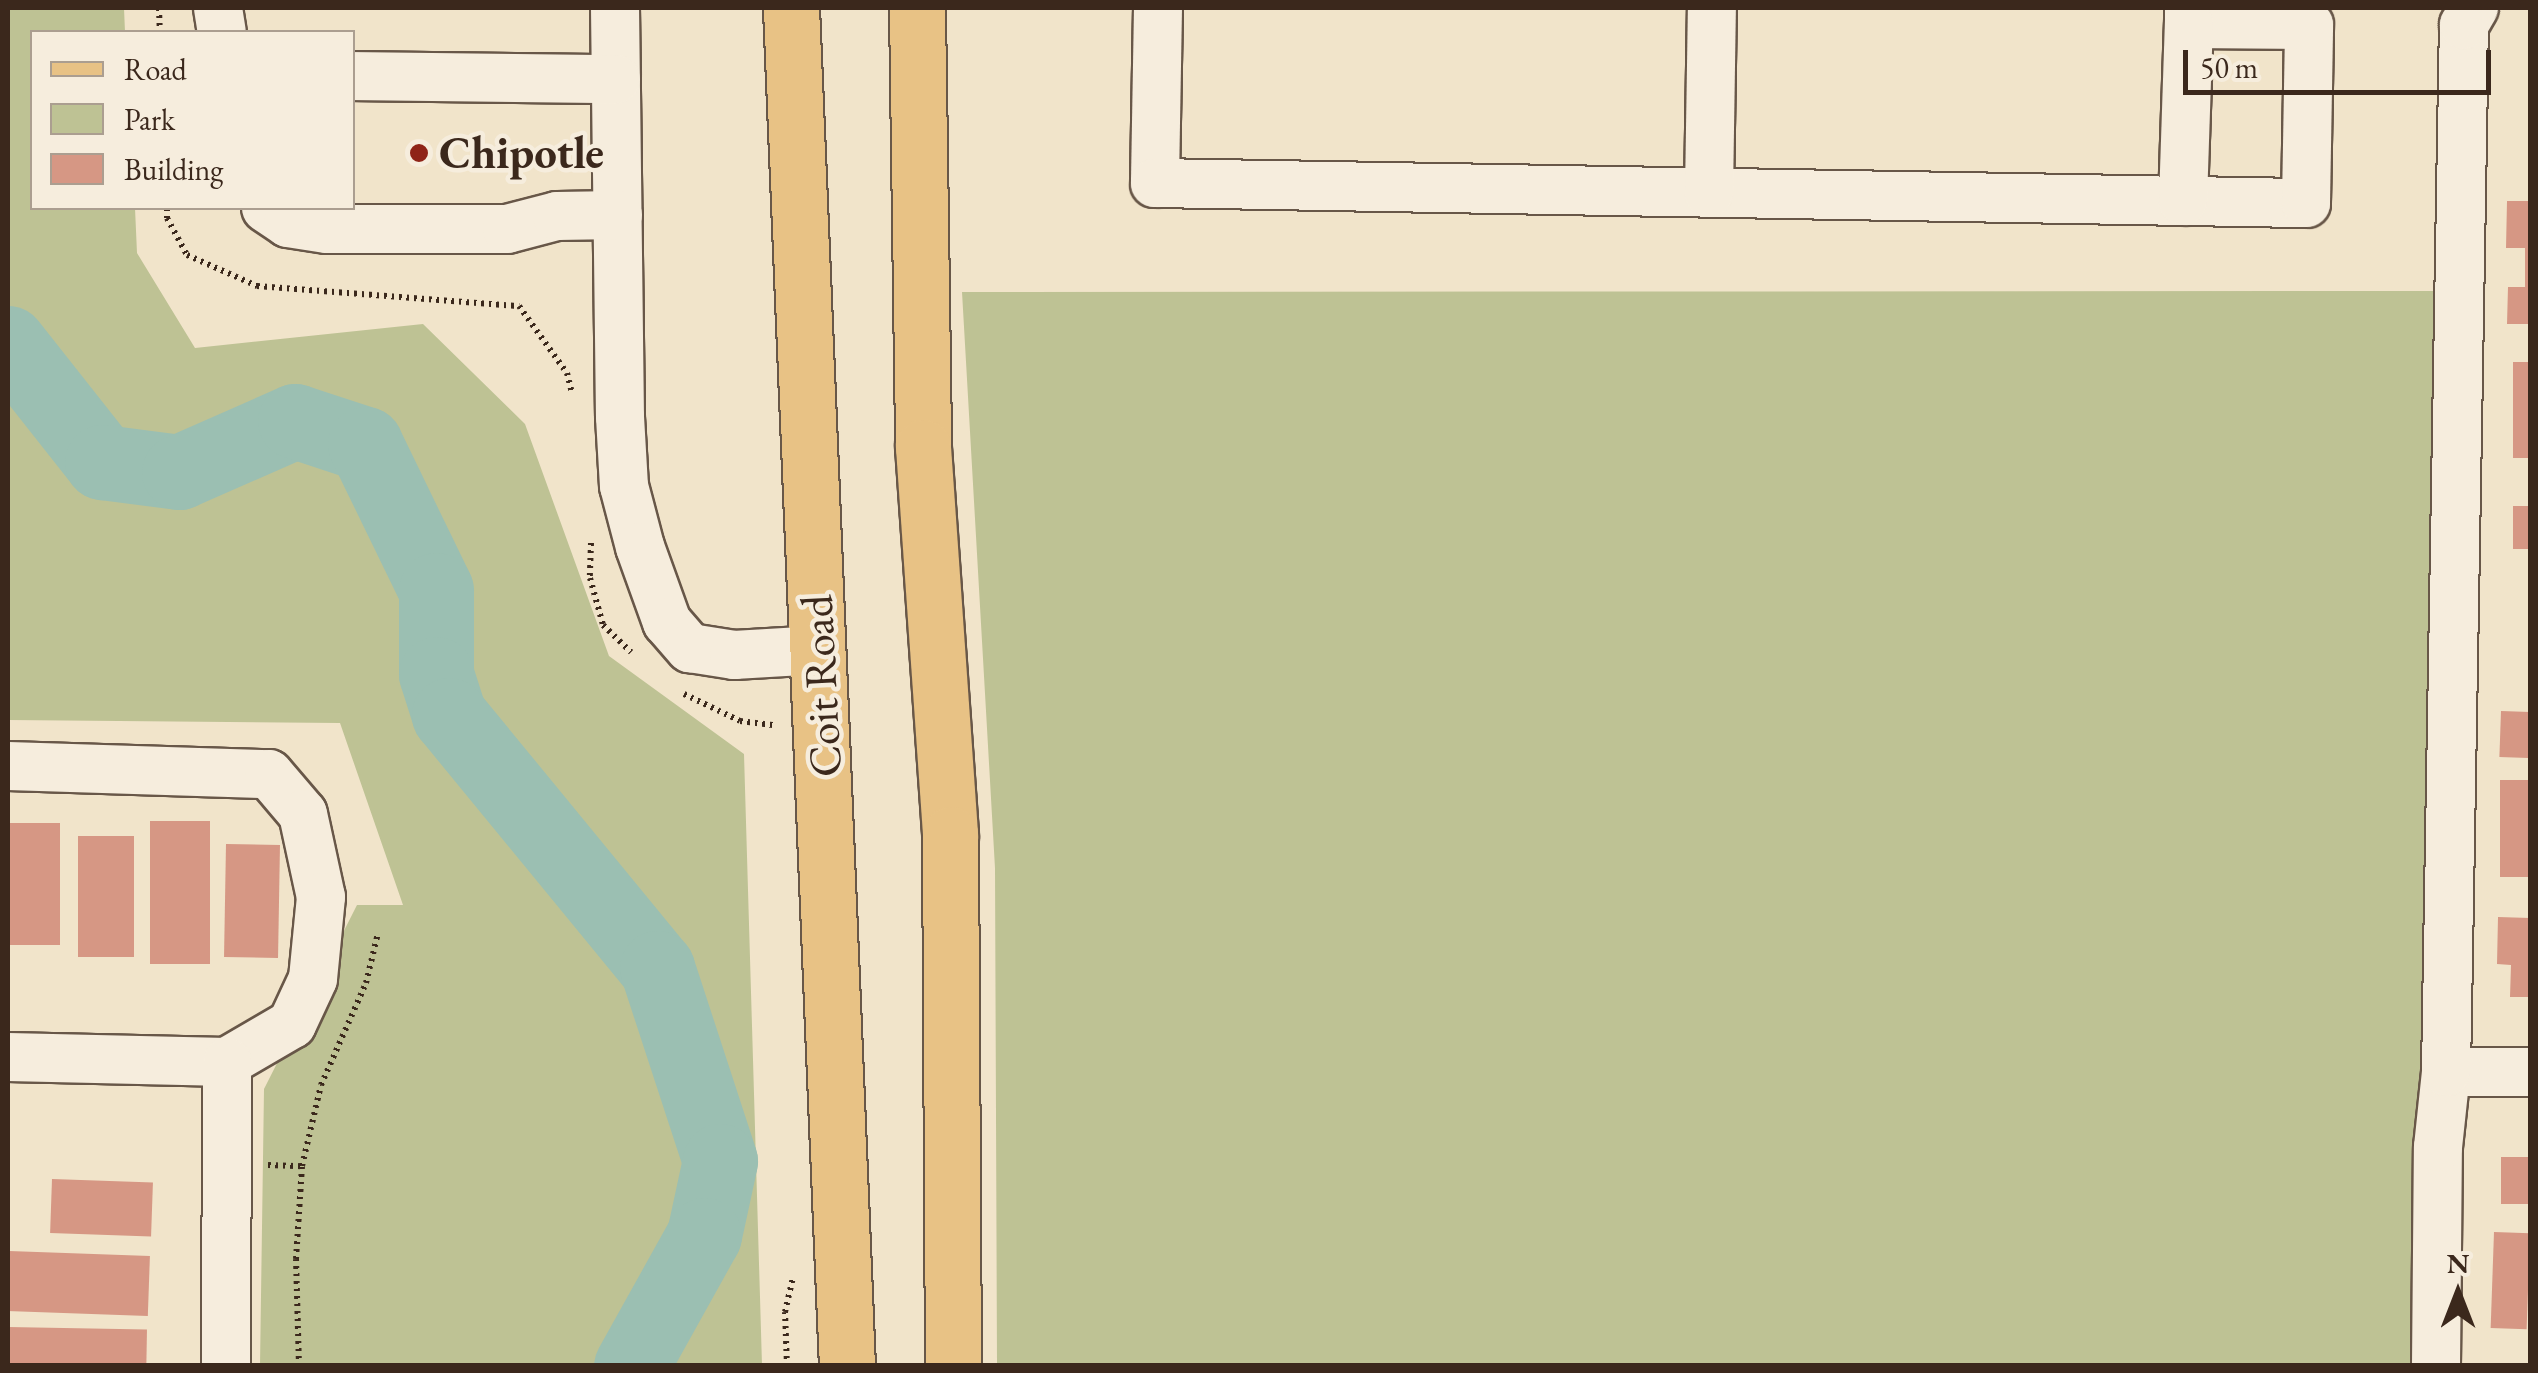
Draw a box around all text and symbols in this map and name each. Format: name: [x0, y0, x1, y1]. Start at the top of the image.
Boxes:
legend: [30, 30, 355, 210]
scale bar: [2188, 30, 2496, 92]
text: 50 m: [2200, 48, 2258, 87]
text: Road: [124, 50, 187, 89]
text: Park: [124, 100, 175, 139]
place label: Chipotle: [439, 126, 604, 180]
marker: Chipotle: [408, 142, 430, 164]
text: Building: [124, 150, 223, 189]
street label: Coit Road: [789, 593, 853, 779]
north arrow: [2408, 1243, 2508, 1343]
text: N: [2447, 1245, 2469, 1281]

